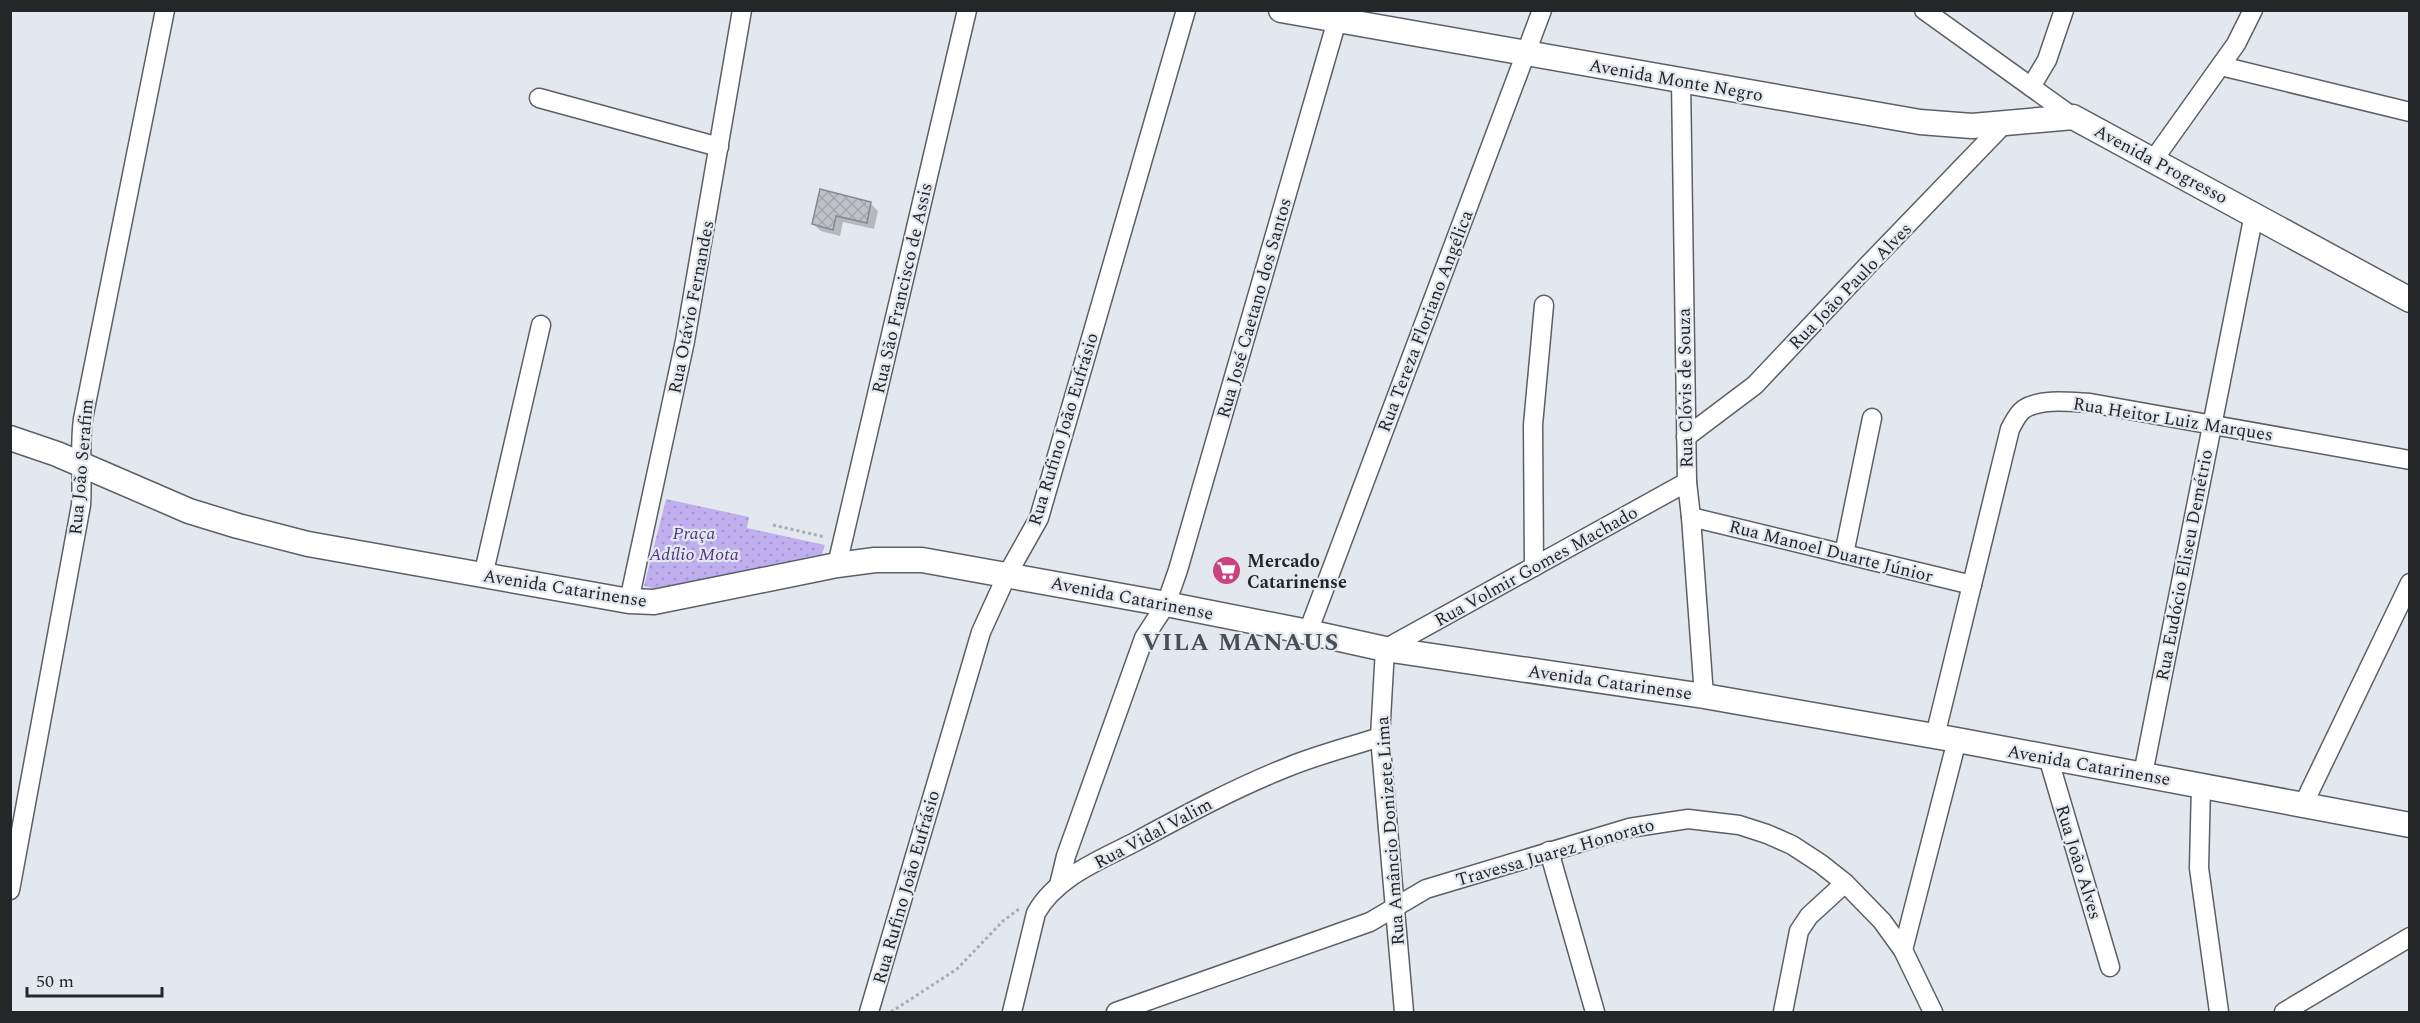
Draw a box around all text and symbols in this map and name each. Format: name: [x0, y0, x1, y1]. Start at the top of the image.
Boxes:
street label: Avenida Monte Negro: [1587, 52, 1765, 109]
street label: Avenida Progresso: [2089, 118, 2233, 211]
street label: Rua São Francisco de Assis: [865, 180, 940, 396]
street label: Rua José Caetano dos Santos: [1210, 195, 1299, 422]
street label: Rua Tereza Floriano Angélica: [1371, 206, 1480, 436]
street label: Rua João Paulo Alves: [1782, 217, 1918, 356]
street label: Rua Otávio Fernandes: [661, 218, 722, 396]
street label: Rua Clóvis de Souza: [1671, 307, 1700, 468]
street label: Rua Rufino João Eufrásio: [1021, 329, 1106, 529]
street label: Rua Heitor Luiz Marques: [2071, 390, 2275, 449]
street label: Rua João Serafim: [62, 398, 101, 536]
street label: Rua Eudócio Eliseu Demétrio: [2149, 447, 2220, 683]
street label: Rua Volmir Gomes Machado: [1430, 499, 1643, 634]
street label: Rua Manoel Duarte Júnior: [1726, 513, 1936, 590]
park label: Praça Adílio Mota: [648, 520, 739, 568]
place label: Mercado Catarinense: [1247, 548, 1347, 596]
supermarket icon: Mercado Catarinense: [1210, 555, 1242, 587]
street label: Avenida Catarinense: [481, 562, 649, 615]
street label: Avenida Catarinense: [1048, 569, 1216, 628]
district label: VILA MANAUS: [1142, 625, 1340, 661]
street label: Avenida Catarinense: [1526, 658, 1694, 707]
street label: Rua Amâncio Donizete Lima: [1369, 715, 1412, 946]
street label: Avenida Catarinense: [2005, 738, 2173, 793]
street label: Rua Rufino João Eufrásio: [866, 787, 947, 987]
street label: Rua Vidal Valim: [1089, 791, 1217, 876]
street label: Rua João Alves: [2048, 802, 2109, 923]
street label: Travessa Juarez Honorato: [1453, 811, 1658, 894]
scale bar: [27, 960, 162, 998]
text: 50 m: [36, 968, 74, 995]

